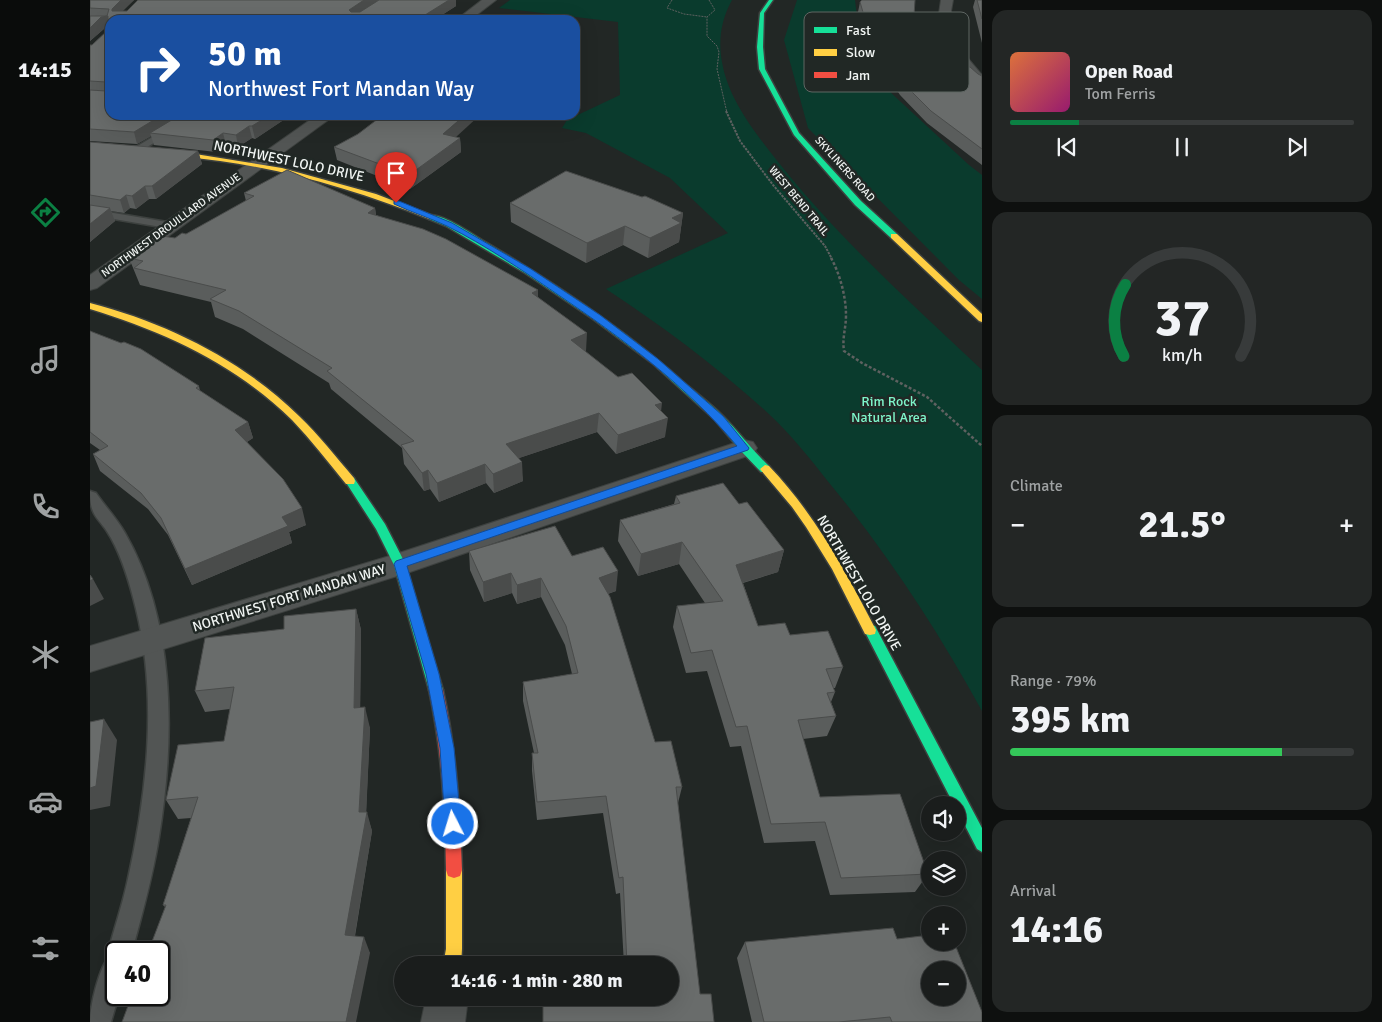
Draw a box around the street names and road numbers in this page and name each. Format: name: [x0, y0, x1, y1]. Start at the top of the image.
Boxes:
street label: SKYLINERS ROAD: [812, 134, 878, 204]
street label: NORTHWEST LOLO DRIVE: [212, 137, 366, 185]
street label: WEST BEND TRAIL: [766, 164, 832, 239]
street label: NORTHWEST DROUILLARD AVENUE: [99, 170, 243, 280]
street label: NORTHWEST LOLO DRIVE: [813, 512, 905, 654]
street label: NORTHWEST FORT MANDAN WAY: [190, 560, 388, 636]

